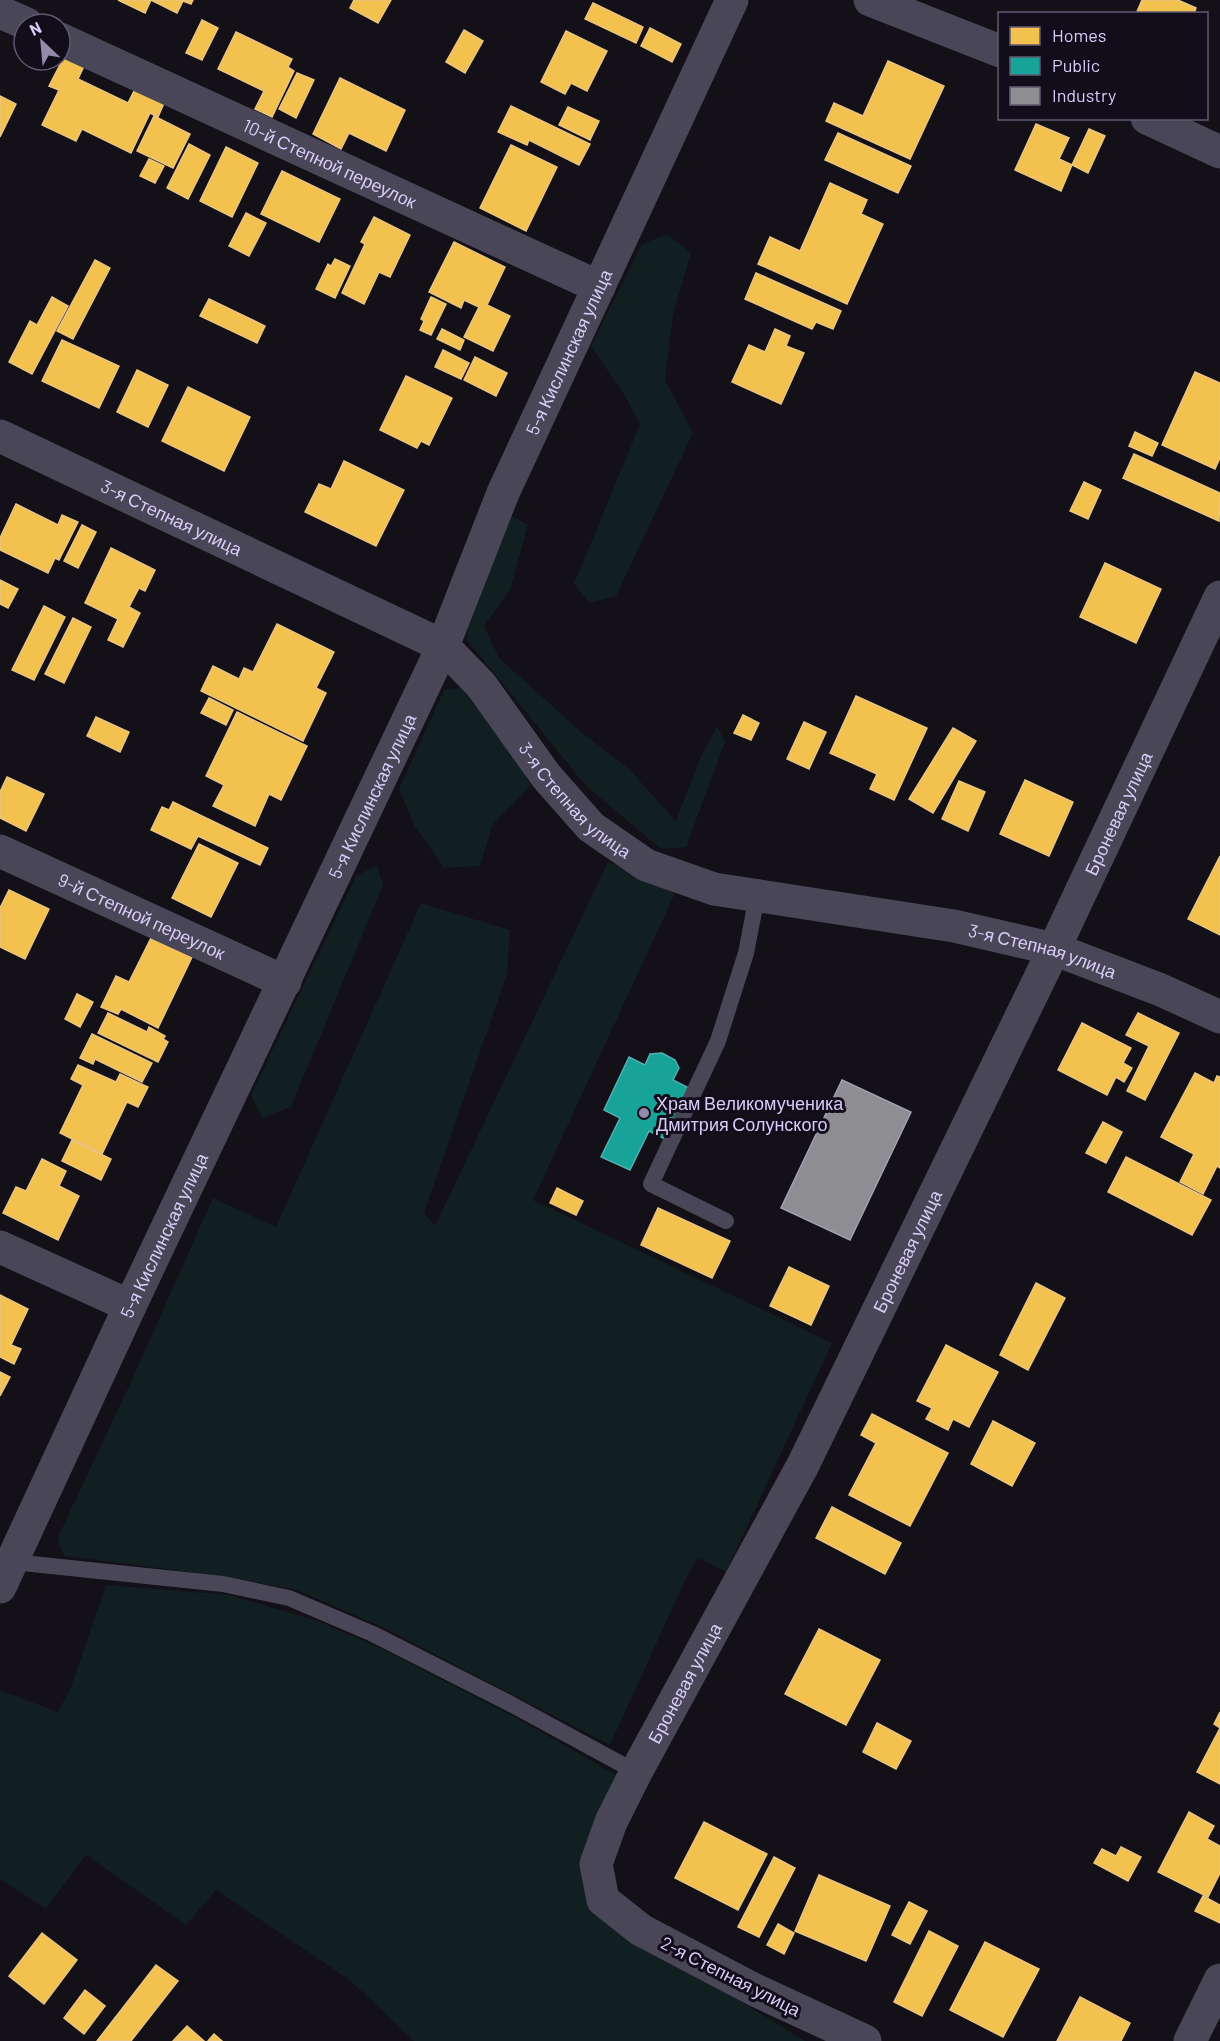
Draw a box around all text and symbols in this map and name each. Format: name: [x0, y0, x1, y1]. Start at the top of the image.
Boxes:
north arrow: [12, 12, 72, 72]
legend: [998, 12, 1208, 120]
text: N: [26, 17, 44, 39]
text: Homes: [1052, 24, 1106, 46]
text: Public: [1052, 54, 1100, 76]
text: Industry: [1052, 84, 1116, 106]
street label: 10-й Степной переулок: [240, 114, 420, 213]
street label: 5-я Кислинская улица: [521, 265, 617, 438]
street label: 3-я Степная улица: [98, 475, 247, 561]
street label: 5-я Кислинская улица: [323, 709, 421, 882]
street label: 3-я Степная улица: [514, 738, 636, 863]
street label: Броневая улица: [1079, 747, 1157, 879]
street label: 9-й Степной переулок: [55, 868, 229, 964]
street label: 3-я Степная улица: [966, 919, 1120, 983]
place label: Храм Великомученика Дмитрия Солунского: [656, 1092, 844, 1135]
marker: Храм Великомученика Дмитрия Солунского: [637, 1106, 651, 1120]
street label: 5-я Кислинская улица: [115, 1148, 213, 1321]
street label: Броневая улица: [868, 1185, 947, 1316]
street label: Броневая улица: [643, 1618, 727, 1747]
street label: 2-я Степная улица: [658, 1931, 805, 2021]

